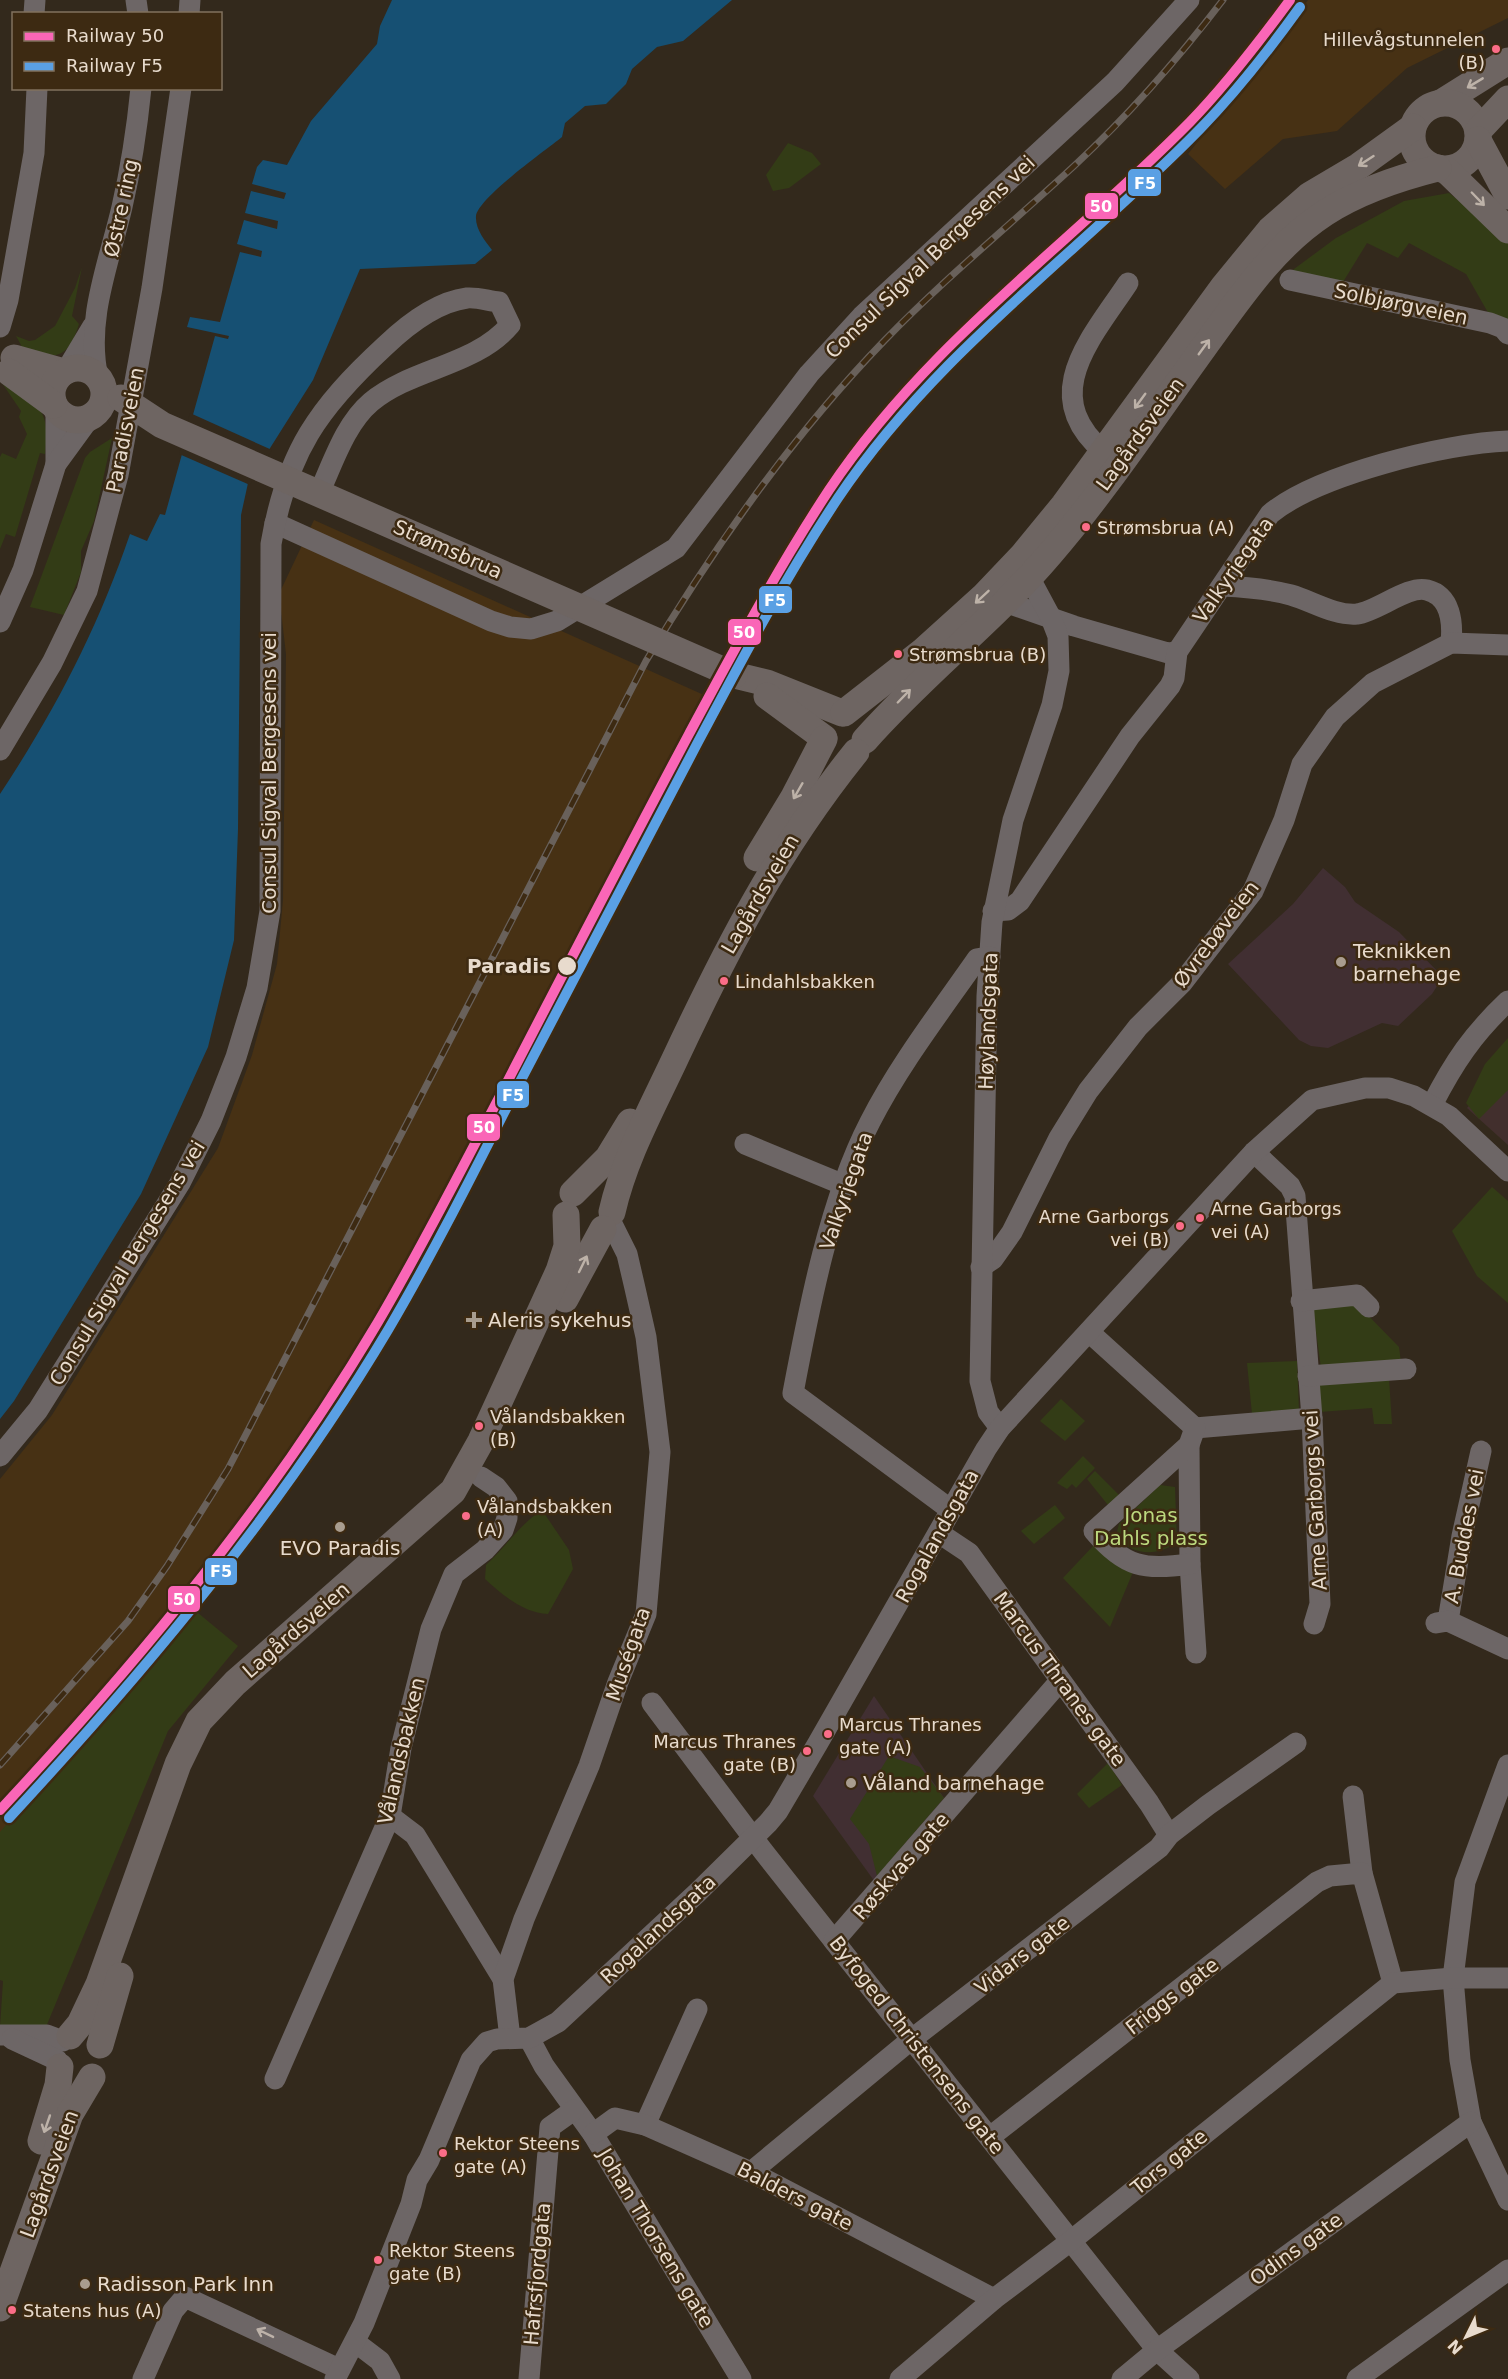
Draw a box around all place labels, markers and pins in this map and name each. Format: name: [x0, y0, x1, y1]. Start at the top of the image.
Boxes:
place label: Hillevågstunnelen (B): [1323, 29, 1485, 73]
marker: Hillevågstunnelen (B): [1490, 43, 1502, 55]
place label: Strømsbrua (A): [1097, 517, 1234, 538]
marker: Strømsbrua (A): [1080, 521, 1092, 533]
place label: Strømsbrua (B): [909, 644, 1046, 665]
marker: Strømsbrua (B): [892, 648, 904, 660]
place label: Teknikken barnehage: [1352, 939, 1461, 986]
place label: Paradis: [467, 954, 551, 978]
marker: Paradis: [556, 955, 578, 977]
marker: Teknikken barnehage: [1334, 955, 1348, 969]
place label: Lindahlsbakken: [735, 971, 875, 992]
marker: Lindahlsbakken: [718, 975, 730, 987]
place label: Arne Garborgs vei (A): [1211, 1198, 1341, 1242]
place label: Arne Garborgs vei (B): [1039, 1206, 1169, 1250]
marker: Arne Garborgs vei (A): [1194, 1212, 1206, 1224]
marker: Arne Garborgs vei (B): [1174, 1220, 1186, 1232]
place label: Aleris sykehus: [488, 1308, 631, 1332]
marker: Aleris sykehus: [465, 1311, 483, 1329]
place label: Vålandsbakken (B): [490, 1406, 625, 1450]
marker: Vålandsbakken (B): [473, 1420, 485, 1432]
place label: Vålandsbakken (A): [477, 1496, 612, 1540]
marker: Vålandsbakken (A): [460, 1510, 472, 1522]
marker: EVO Paradis: [333, 1520, 347, 1534]
place label: EVO Paradis: [280, 1536, 400, 1560]
place label: Marcus Thranes gate (A): [839, 1714, 982, 1758]
marker: Marcus Thranes gate (A): [822, 1728, 834, 1740]
place label: Marcus Thranes gate (B): [653, 1731, 796, 1775]
marker: Marcus Thranes gate (B): [801, 1745, 813, 1757]
place label: Våland barnehage: [863, 1771, 1045, 1795]
marker: Våland barnehage: [844, 1776, 858, 1790]
place label: Rektor Steens gate (A): [454, 2133, 580, 2177]
marker: Rektor Steens gate (A): [437, 2147, 449, 2159]
place label: Rektor Steens gate (B): [389, 2240, 515, 2284]
marker: Rektor Steens gate (B): [372, 2254, 384, 2266]
place label: Radisson Park Inn: [97, 2272, 274, 2296]
marker: Radisson Park Inn: [78, 2277, 92, 2291]
place label: Statens hus (A): [23, 2300, 161, 2321]
marker: Statens hus (A): [6, 2304, 18, 2316]

